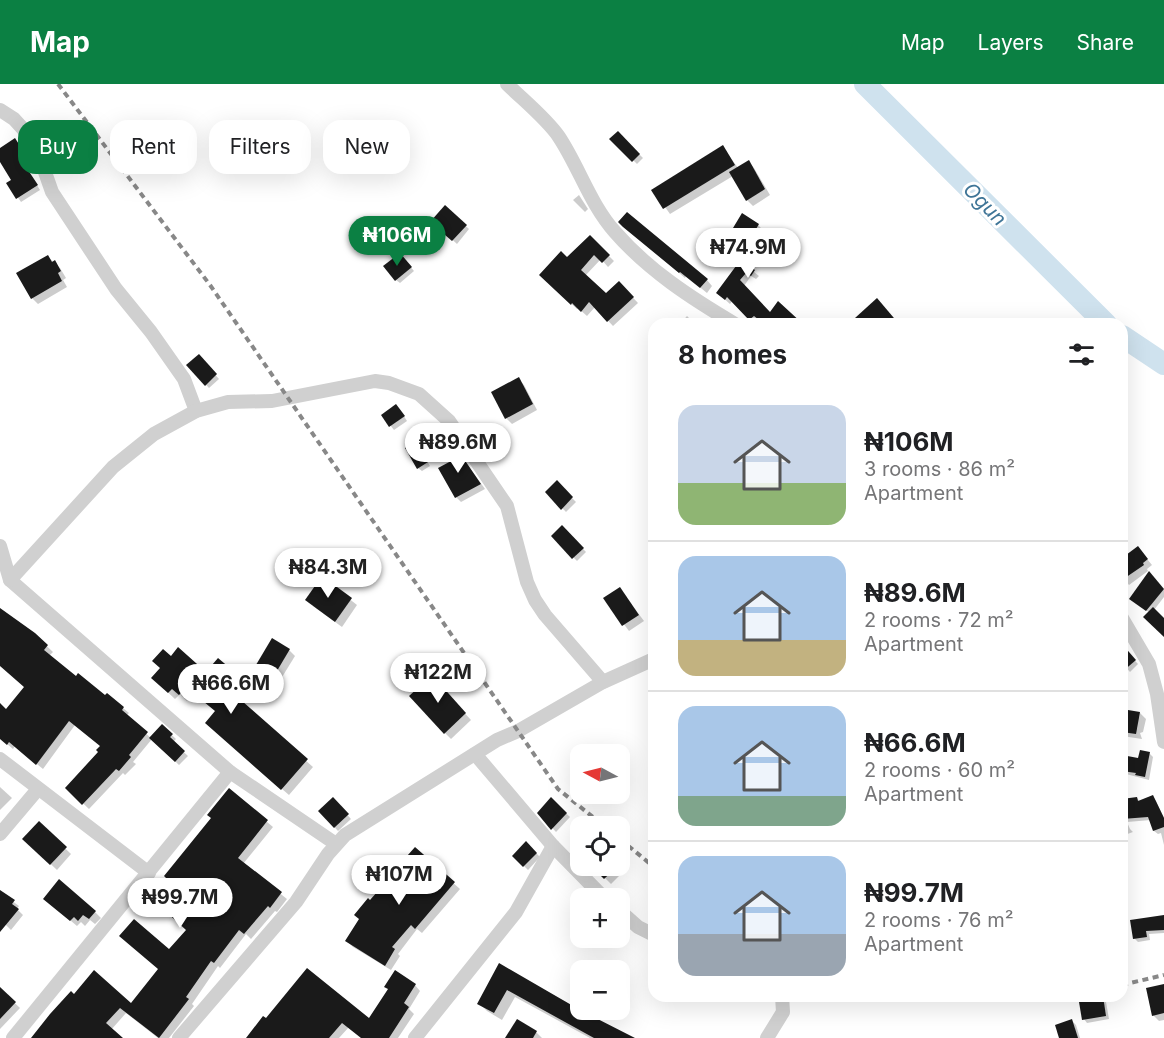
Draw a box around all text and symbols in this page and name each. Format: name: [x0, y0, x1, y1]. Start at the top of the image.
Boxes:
text: Map: [30, 25, 90, 59]
text: Map: [901, 30, 945, 55]
text: Layers: [978, 30, 1044, 55]
text: Share: [1077, 30, 1134, 55]
chip: Buy: [18, 120, 98, 174]
chip: Rent: [110, 120, 197, 174]
chip: Filters: [209, 120, 311, 174]
chip: New: [323, 120, 410, 174]
water label: Ogun: [958, 177, 1012, 231]
pin: ₦106M: [355, 216, 439, 267]
text: ₦106M: [363, 223, 431, 247]
pin: ₦74.9M: [699, 228, 797, 279]
text: ₦74.9M: [710, 235, 786, 259]
icon: filters: [1065, 338, 1098, 371]
text: 8 homes: [678, 339, 787, 370]
pin: ₦89.6M: [409, 423, 507, 474]
text: ₦106M: [864, 426, 954, 457]
icon: home: [726, 429, 798, 501]
text: ₦89.6M: [419, 430, 497, 454]
text: 3 rooms · 86 m²: [864, 457, 1015, 481]
text: Apartment: [864, 481, 963, 505]
pin: ₦84.3M: [279, 548, 377, 599]
text: ₦84.3M: [289, 555, 367, 579]
text: ₦89.6M: [864, 577, 966, 608]
icon: home: [726, 580, 798, 652]
text: 2 rooms · 72 m²: [864, 608, 1014, 632]
text: Apartment: [864, 632, 963, 656]
pin: ₦122M: [396, 653, 480, 704]
text: ₦122M: [404, 660, 472, 684]
pin: ₦66.6M: [182, 664, 280, 715]
text: ₦66.6M: [192, 671, 270, 695]
text: ₦66.6M: [864, 727, 966, 758]
icon: home: [726, 730, 798, 802]
north arrow: [570, 744, 630, 804]
map controls: [570, 744, 630, 1020]
text: 2 rooms · 60 m²: [864, 758, 1015, 782]
text: Apartment: [864, 782, 963, 806]
button: locate: [570, 816, 630, 876]
pin: ₦107M: [357, 855, 441, 906]
text: ₦107M: [365, 862, 433, 886]
text: ₦99.7M: [864, 877, 964, 908]
pin: ₦99.7M: [131, 878, 229, 929]
icon: home: [726, 880, 798, 952]
text: ₦99.7M: [142, 885, 218, 909]
button: +: [570, 888, 630, 948]
text: 2 rooms · 76 m²: [864, 908, 1013, 932]
text: Apartment: [864, 932, 963, 956]
button: −: [570, 960, 630, 1020]

